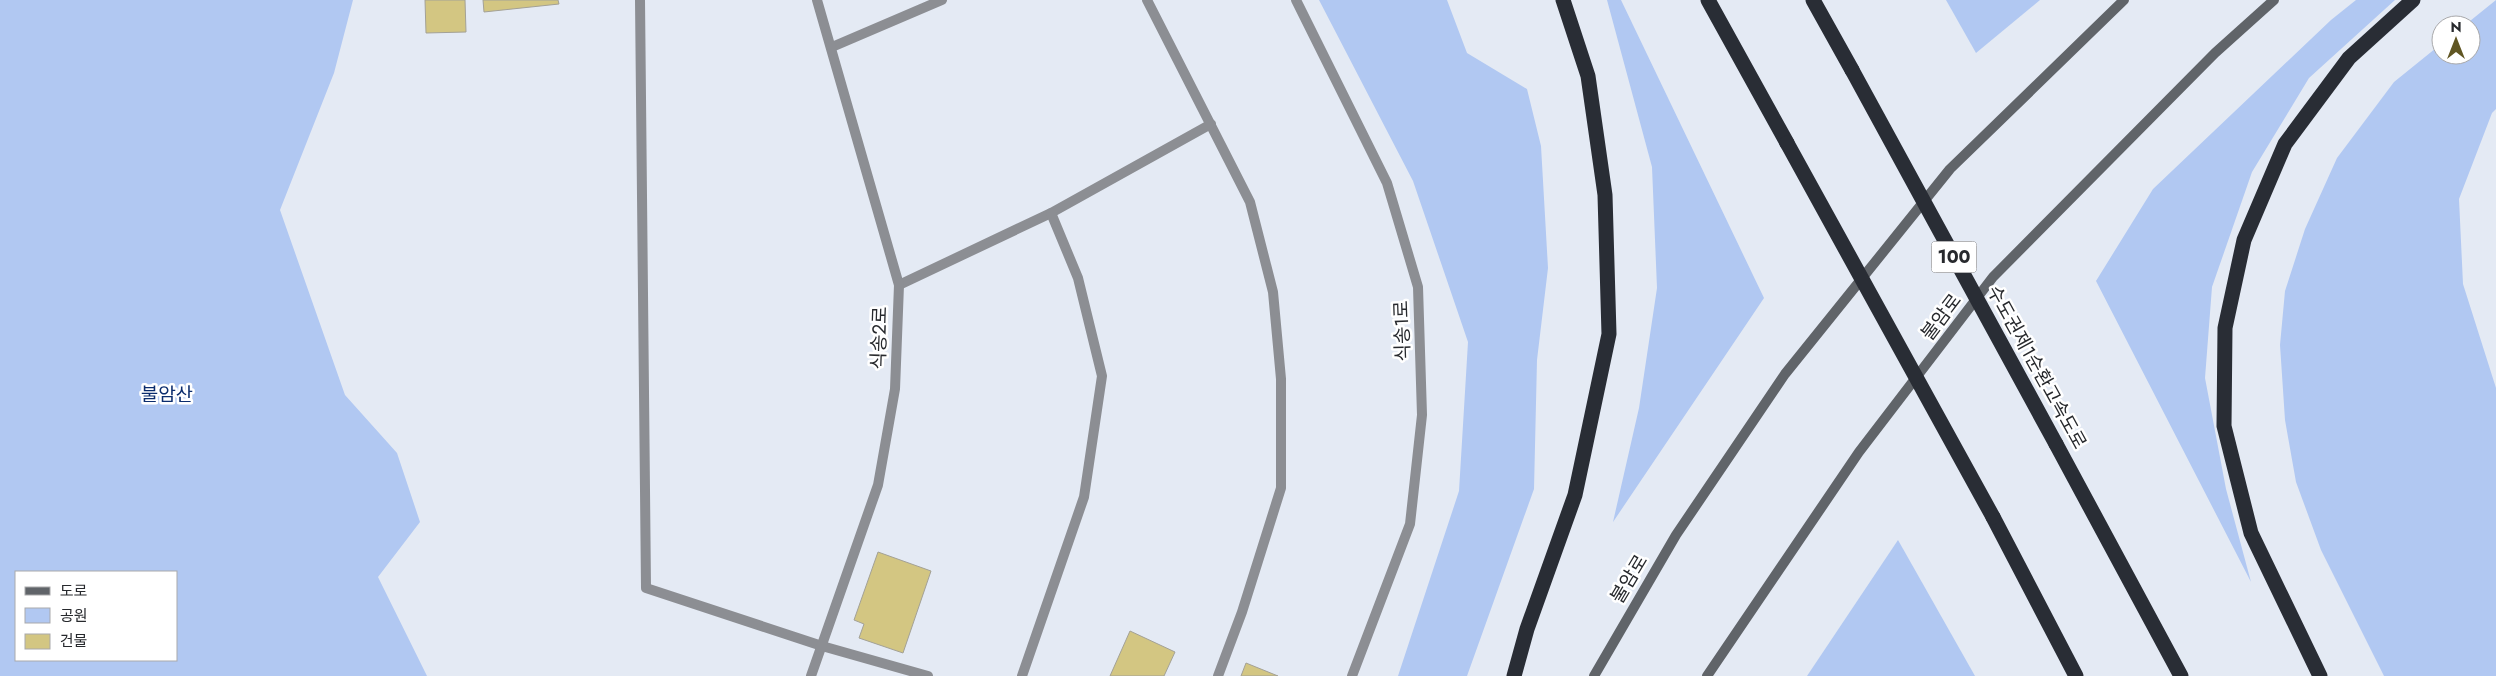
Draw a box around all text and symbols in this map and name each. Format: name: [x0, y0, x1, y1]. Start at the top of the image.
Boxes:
north arrow: [2431, 15, 2481, 65]
text: N: [2450, 17, 2462, 37]
road number: 100: [1932, 242, 1976, 272]
street label: 수도권제1순환고속도로: [1981, 280, 2093, 454]
street label: 불암로: [1914, 288, 1968, 346]
street label: 식송1로: [1387, 300, 1417, 362]
street label: 식송2로: [864, 306, 894, 370]
park label: 불암산: [141, 381, 193, 408]
street label: 불암로: [1604, 550, 1654, 608]
legend: [15, 571, 178, 661]
text: 도로: [60, 580, 88, 602]
text: 공원: [60, 605, 88, 627]
text: 건물: [60, 630, 88, 652]

